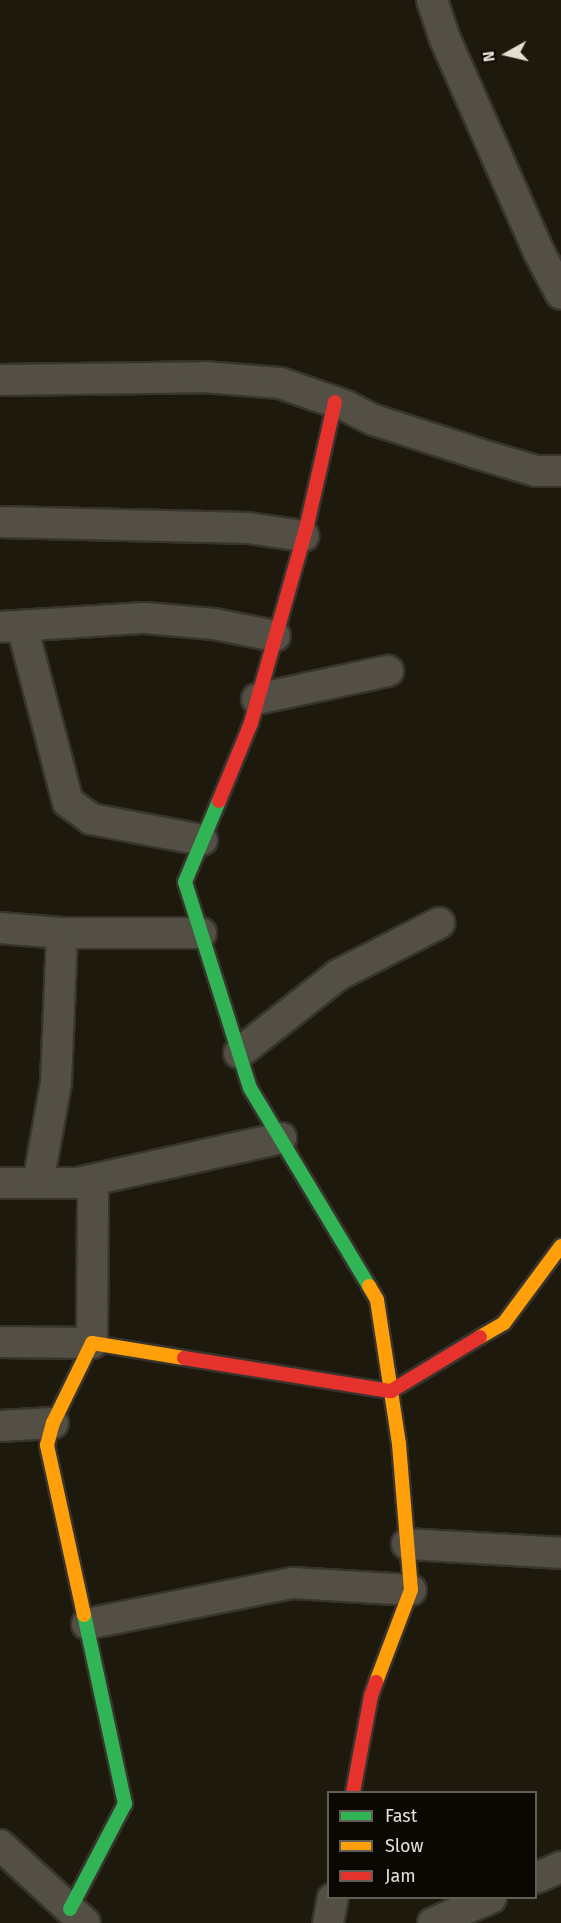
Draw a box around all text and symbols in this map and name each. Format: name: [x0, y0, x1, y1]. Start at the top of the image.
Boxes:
north arrow: [477, 24, 537, 84]
text: N: [479, 50, 499, 63]
legend: [327, 1791, 537, 1899]
text: Fast: [385, 1805, 417, 1827]
text: Slow: [385, 1835, 423, 1857]
text: Jam: [385, 1865, 416, 1887]

